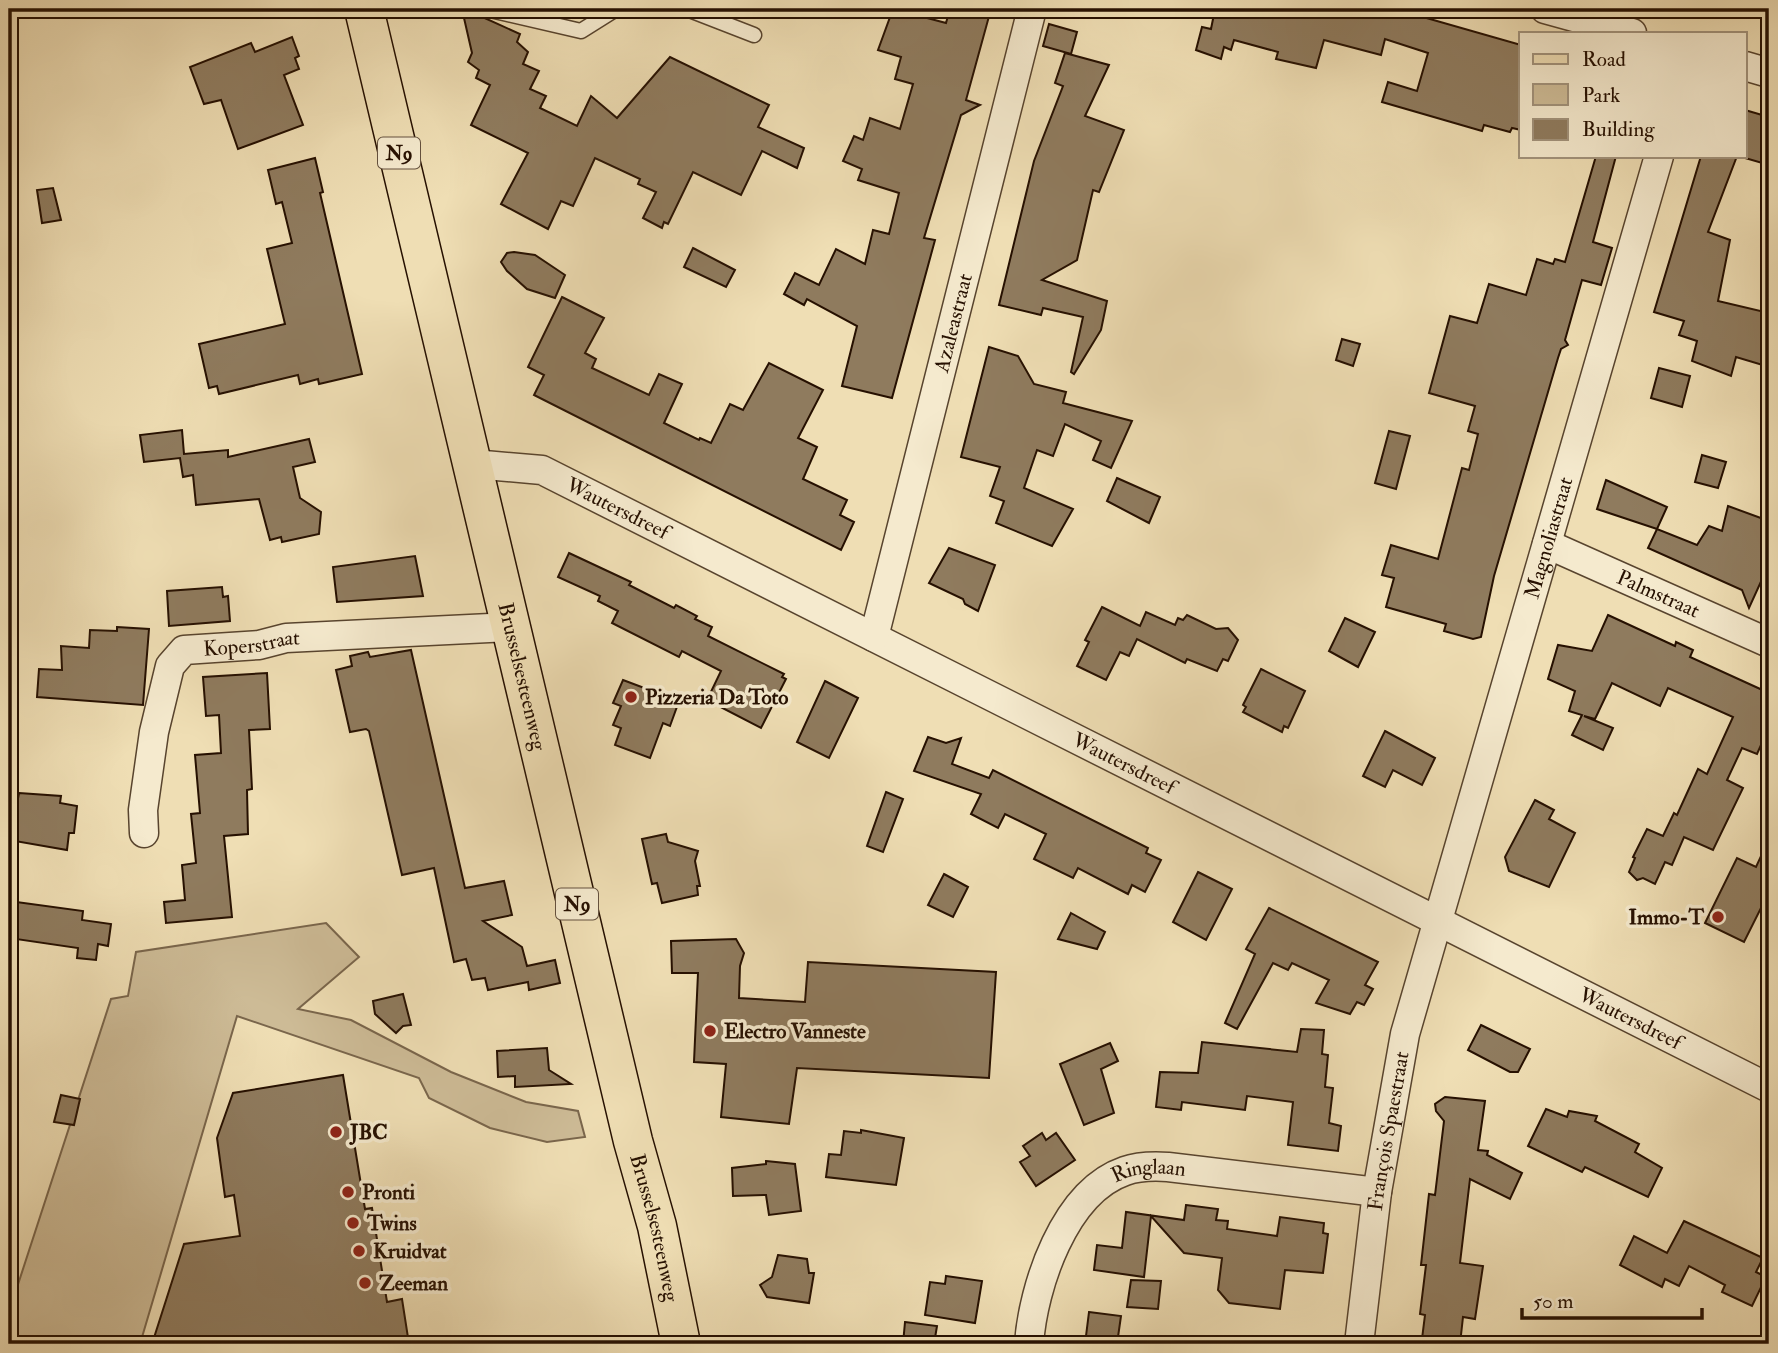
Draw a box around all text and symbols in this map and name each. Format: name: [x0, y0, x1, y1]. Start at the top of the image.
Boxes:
legend: [1519, 32, 1746, 158]
text: Road: [1582, 46, 1627, 73]
text: Park: [1582, 82, 1620, 109]
text: Building: [1582, 116, 1655, 143]
road number: N9: [378, 138, 420, 168]
street label: Azaleastraat: [928, 271, 979, 376]
street label: Wautersdreef: [560, 471, 676, 547]
street label: Magnoliastraat: [1519, 474, 1579, 602]
street label: Palmstraat: [1613, 564, 1704, 624]
street label: Brusselsesteenweg: [492, 600, 553, 754]
street label: Koperstraat: [202, 624, 301, 663]
place label: Pizzeria Da Toto: [645, 684, 788, 711]
marker: Pizzeria Da Toto: [623, 689, 639, 705]
street label: Wautersdreef: [1067, 726, 1183, 802]
road number: N9: [556, 888, 598, 920]
place label: Immo-T: [1628, 904, 1704, 931]
marker: Immo-T: [1710, 909, 1726, 925]
street label: Wautersdreef: [1573, 981, 1689, 1057]
place label: Electro Vanneste: [724, 1018, 866, 1045]
marker: Electro Vanneste: [702, 1023, 718, 1039]
street label: François Spaestraat: [1362, 1049, 1416, 1212]
place label: JBC: [349, 1119, 388, 1146]
marker: JBC: [328, 1124, 344, 1140]
street label: Brusselsesteenweg: [623, 1151, 685, 1305]
street label: Ringlaan: [1107, 1153, 1187, 1189]
place label: Pronti: [362, 1179, 415, 1206]
marker: Pronti: [340, 1184, 356, 1200]
place label: Twins: [366, 1210, 417, 1237]
marker: Twins: [345, 1215, 361, 1231]
place label: Kruidvat: [373, 1238, 447, 1265]
marker: Kruidvat: [351, 1243, 367, 1259]
place label: Zeeman: [379, 1270, 448, 1297]
marker: Zeeman: [357, 1275, 373, 1291]
scale bar: [1522, 1276, 1703, 1320]
text: 50 m: [1533, 1288, 1574, 1315]

